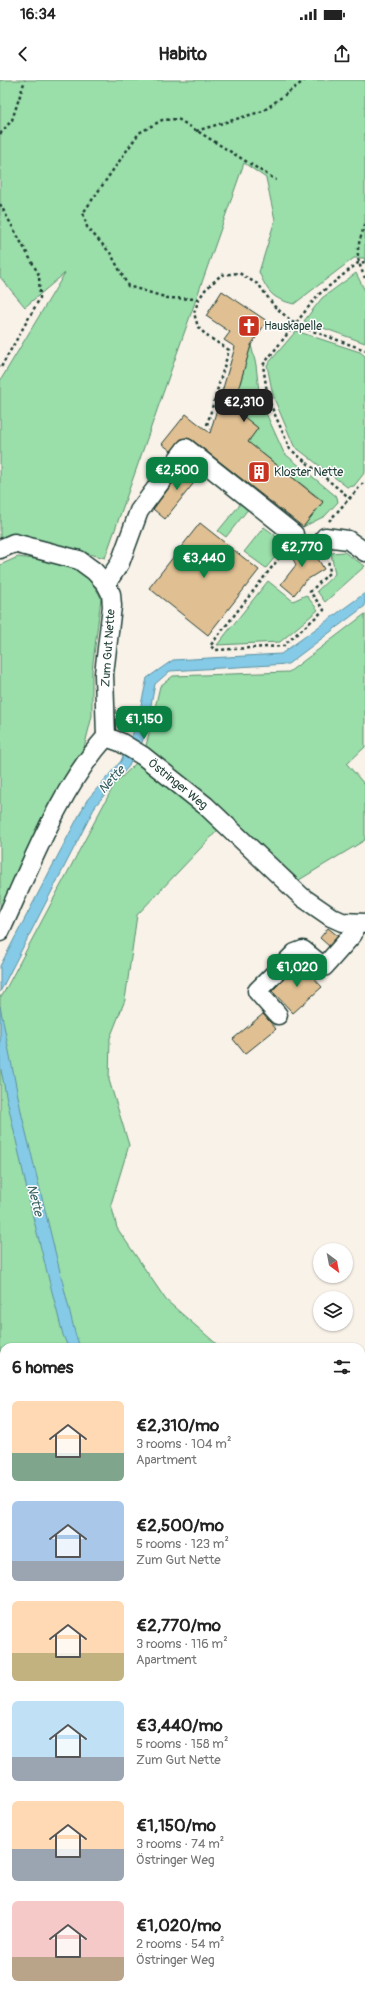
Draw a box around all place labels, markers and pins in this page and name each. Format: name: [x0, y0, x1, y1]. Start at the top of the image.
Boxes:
church icon: Hauskapelle: [236, 313, 262, 339]
place label: Hauskapelle: [264, 319, 322, 334]
pin: €2,310: [211, 389, 277, 423]
pin: €2,500: [144, 457, 210, 491]
building icon: Kloster Nette: [246, 459, 272, 485]
place label: Kloster Nette: [274, 465, 343, 480]
pin: €2,770: [269, 534, 335, 568]
pin: €3,440: [171, 545, 237, 579]
pin: €1,150: [111, 706, 177, 740]
pin: €1,020: [264, 954, 330, 988]

